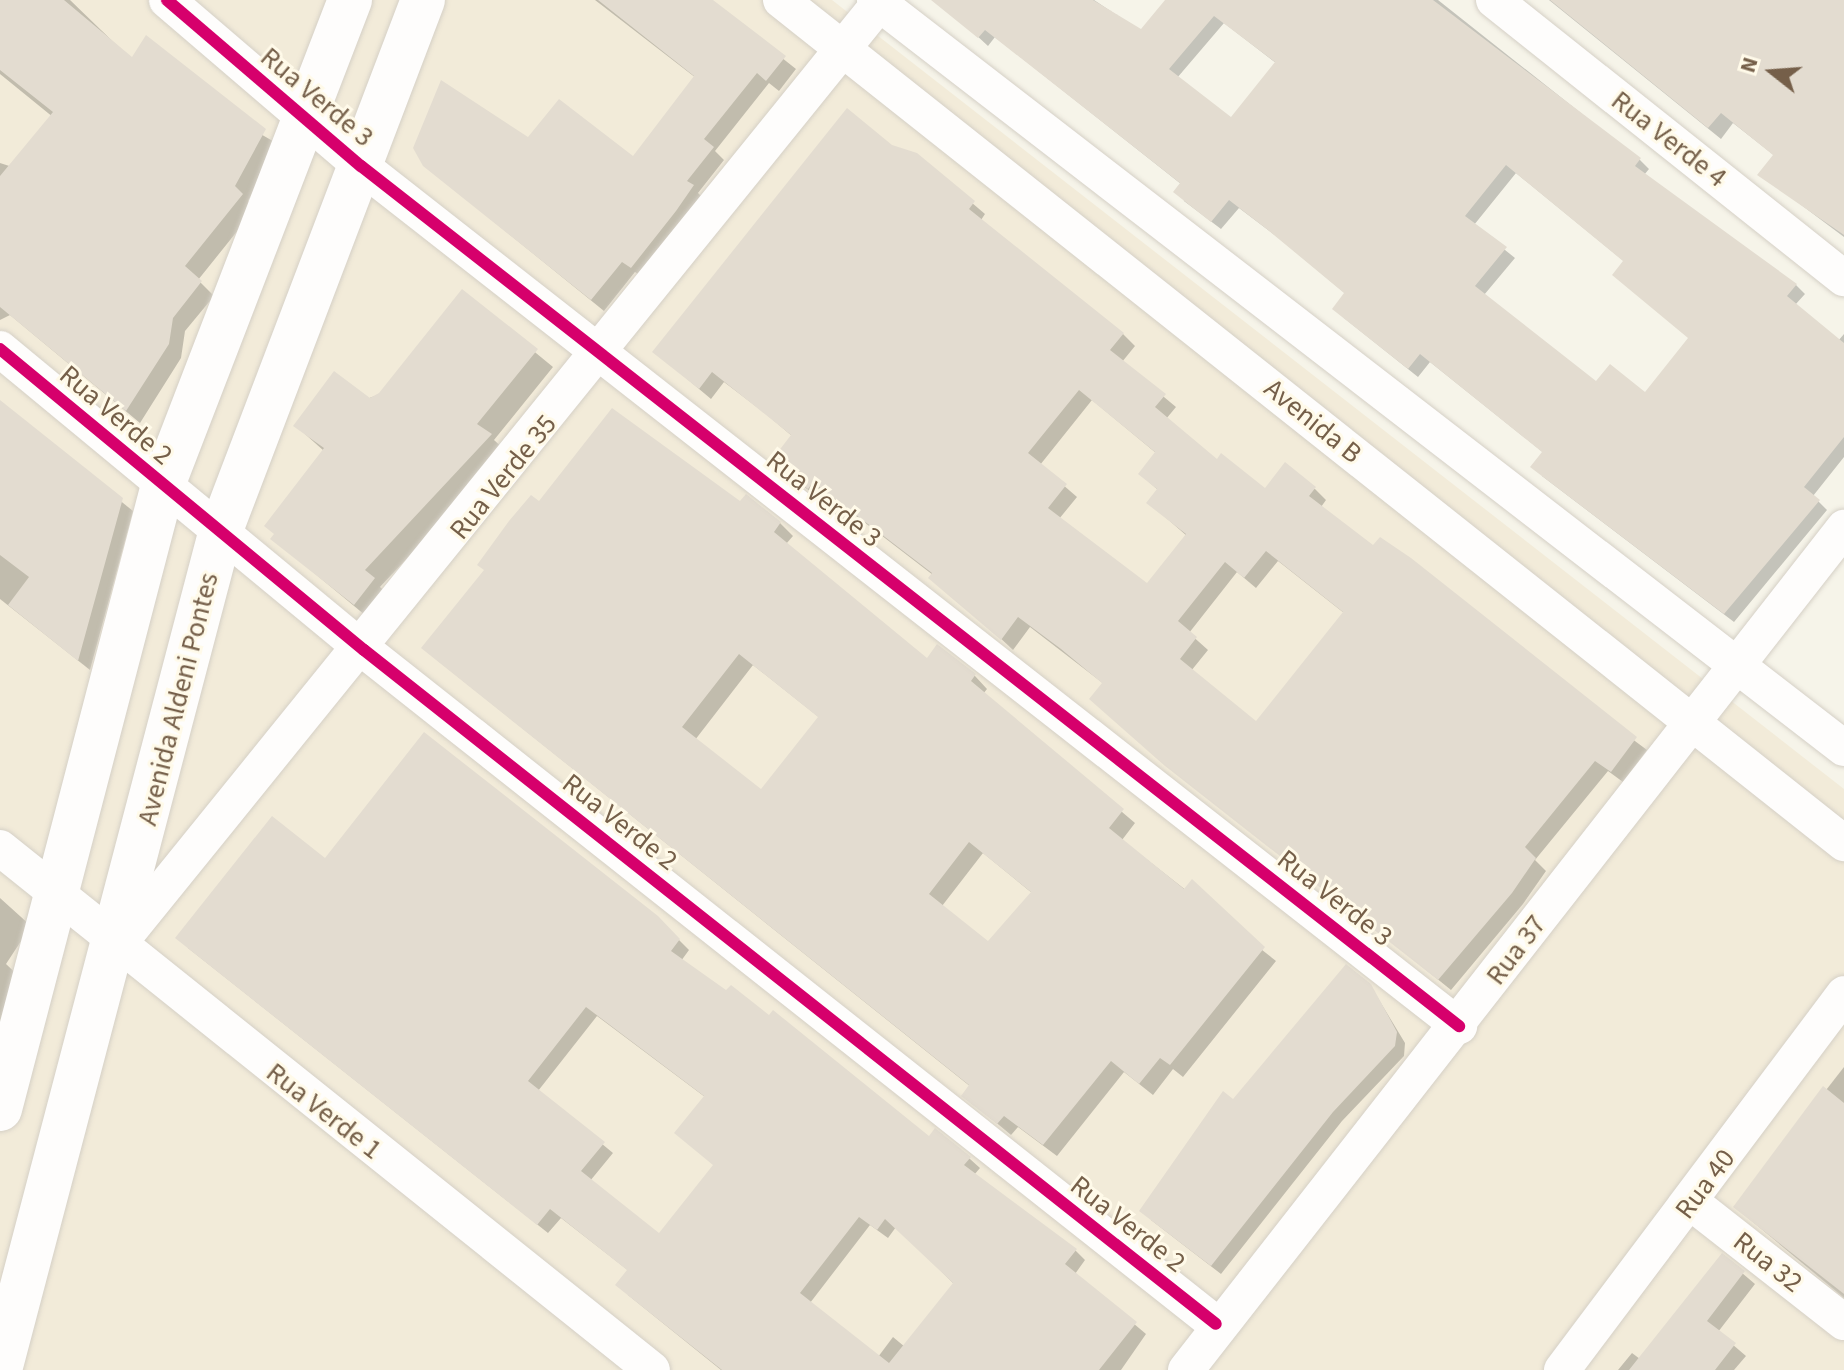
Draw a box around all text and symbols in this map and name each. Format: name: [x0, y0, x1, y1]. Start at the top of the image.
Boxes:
north arrow: [1732, 32, 1812, 112]
street label: Rua Verde 3: [254, 40, 380, 154]
text: N: [1732, 53, 1766, 77]
street label: Rua Verde 4: [1605, 84, 1733, 194]
street label: Rua Verde 2: [53, 358, 179, 472]
street label: Avenida B: [1257, 372, 1369, 470]
street label: Rua Verde 35: [442, 408, 564, 546]
street label: Rua Verde 3: [760, 444, 888, 554]
street label: Avenida Aldeni Pontes: [130, 569, 226, 829]
street label: Rua Verde 2: [556, 767, 684, 877]
street label: Rua Verde 3: [1271, 843, 1399, 953]
street label: Rua 37: [1479, 908, 1553, 992]
street label: Rua Verde 1: [260, 1056, 388, 1166]
street label: Rua 40: [1668, 1142, 1742, 1226]
street label: Rua Verde 2: [1064, 1169, 1192, 1279]
street label: Rua 32: [1727, 1225, 1809, 1299]

